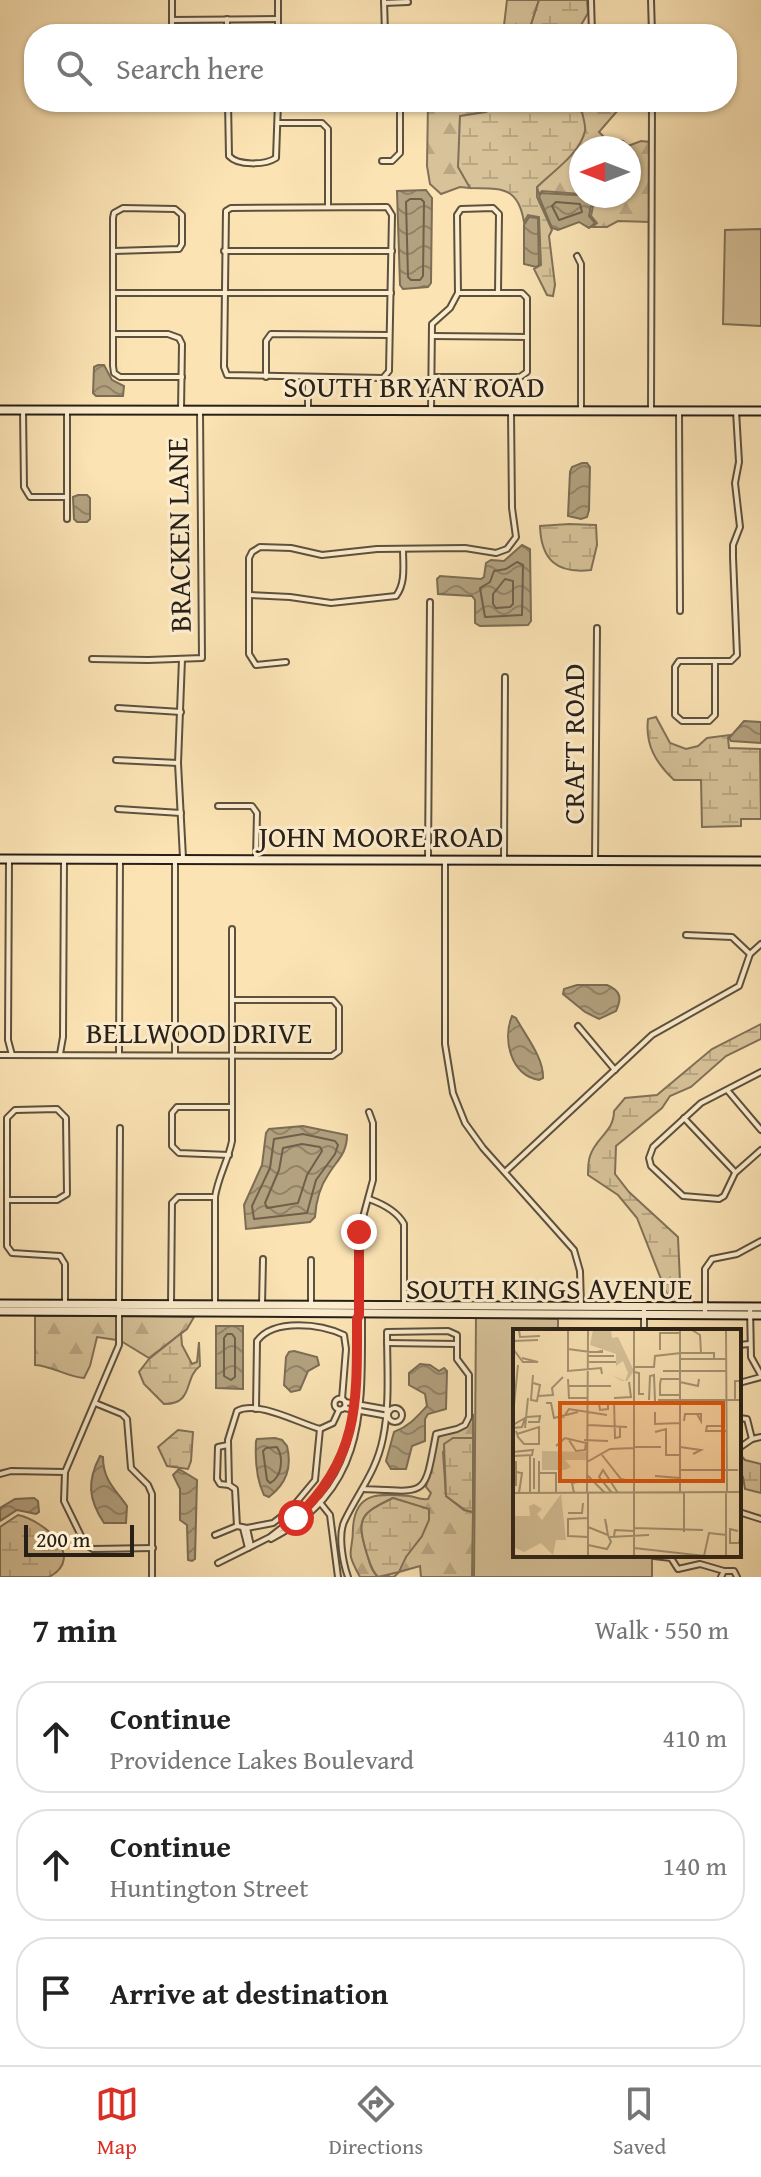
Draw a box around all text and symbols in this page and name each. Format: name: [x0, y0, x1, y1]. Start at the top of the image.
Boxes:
search box: [24, 24, 737, 112]
icon: search: [52, 46, 96, 90]
text: Search here: [116, 46, 264, 90]
north arrow: [569, 136, 641, 208]
street label: SOUTH BRYAN ROAD: [283, 364, 545, 408]
street label: BRACKEN LANE: [154, 437, 202, 633]
street label: CRAFT ROAD: [551, 664, 595, 824]
street label: JOHN MOORE ROAD: [255, 814, 503, 858]
street label: BELLWOOD DRIVE: [86, 1010, 312, 1054]
route end: [341, 1214, 377, 1250]
street label: SOUTH KINGS AVENUE: [406, 1266, 692, 1310]
inset map: [513, 1329, 741, 1557]
route start: [278, 1500, 314, 1536]
scale bar: [24, 1521, 134, 1557]
text: 200 m: [36, 1523, 91, 1555]
text: 7 min: [32, 1605, 117, 1654]
text: Walk · 550 m: [595, 1610, 729, 1649]
text: Continue: [110, 1696, 231, 1740]
icon: ahead: [34, 1715, 78, 1759]
text: 410 m: [662, 1718, 727, 1757]
text: Providence Lakes Boulevard: [110, 1740, 414, 1779]
text: Continue: [110, 1824, 231, 1868]
icon: ahead: [34, 1843, 78, 1887]
text: 140 m: [662, 1846, 727, 1885]
text: Huntington Street: [110, 1868, 308, 1907]
icon: arrive: [34, 1971, 78, 2015]
text: Arrive at destination: [110, 1971, 388, 2015]
tab: Map: [95, 2082, 139, 2162]
tab: Directions: [329, 2082, 423, 2162]
tab: Saved: [613, 2082, 666, 2162]

